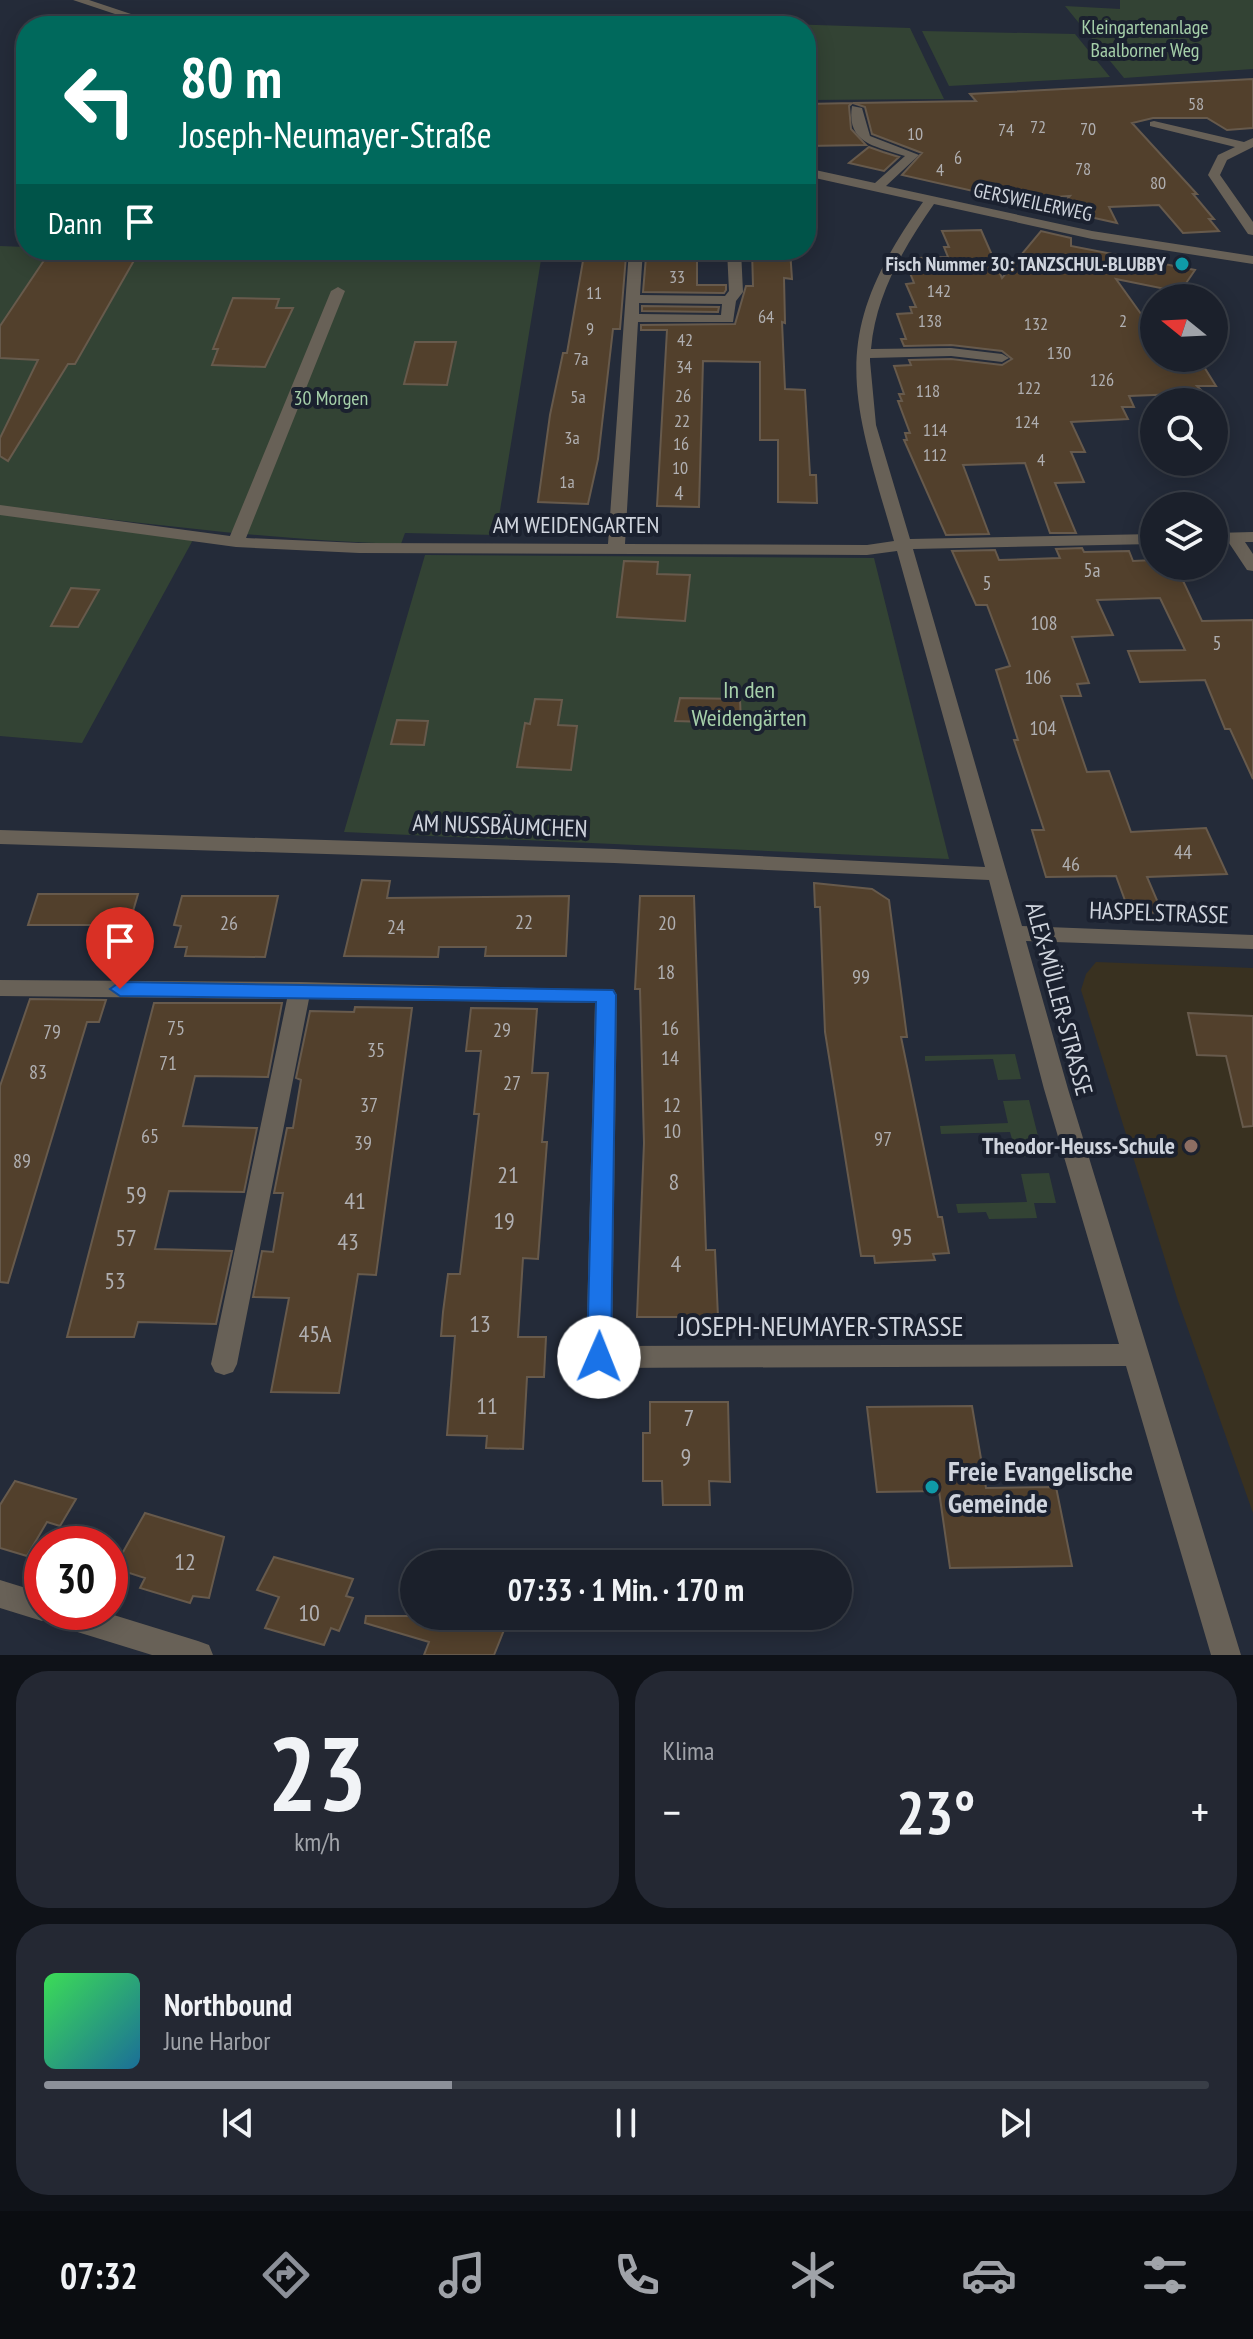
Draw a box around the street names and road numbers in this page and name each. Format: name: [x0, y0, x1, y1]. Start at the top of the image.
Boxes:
street label: GERSWEILERWEG: [971, 177, 1095, 227]
street label: AM WEIDENGARTEN: [493, 509, 659, 540]
street label: AM NUSSBÄUMCHEN: [412, 807, 588, 844]
street label: HASPELSTRASSE: [1089, 895, 1229, 930]
street label: ALEX-MÜLLER-STRASSE: [1019, 899, 1100, 1099]
street label: JOSEPH-NEUMAYER-STRASSE: [678, 1307, 964, 1344]

